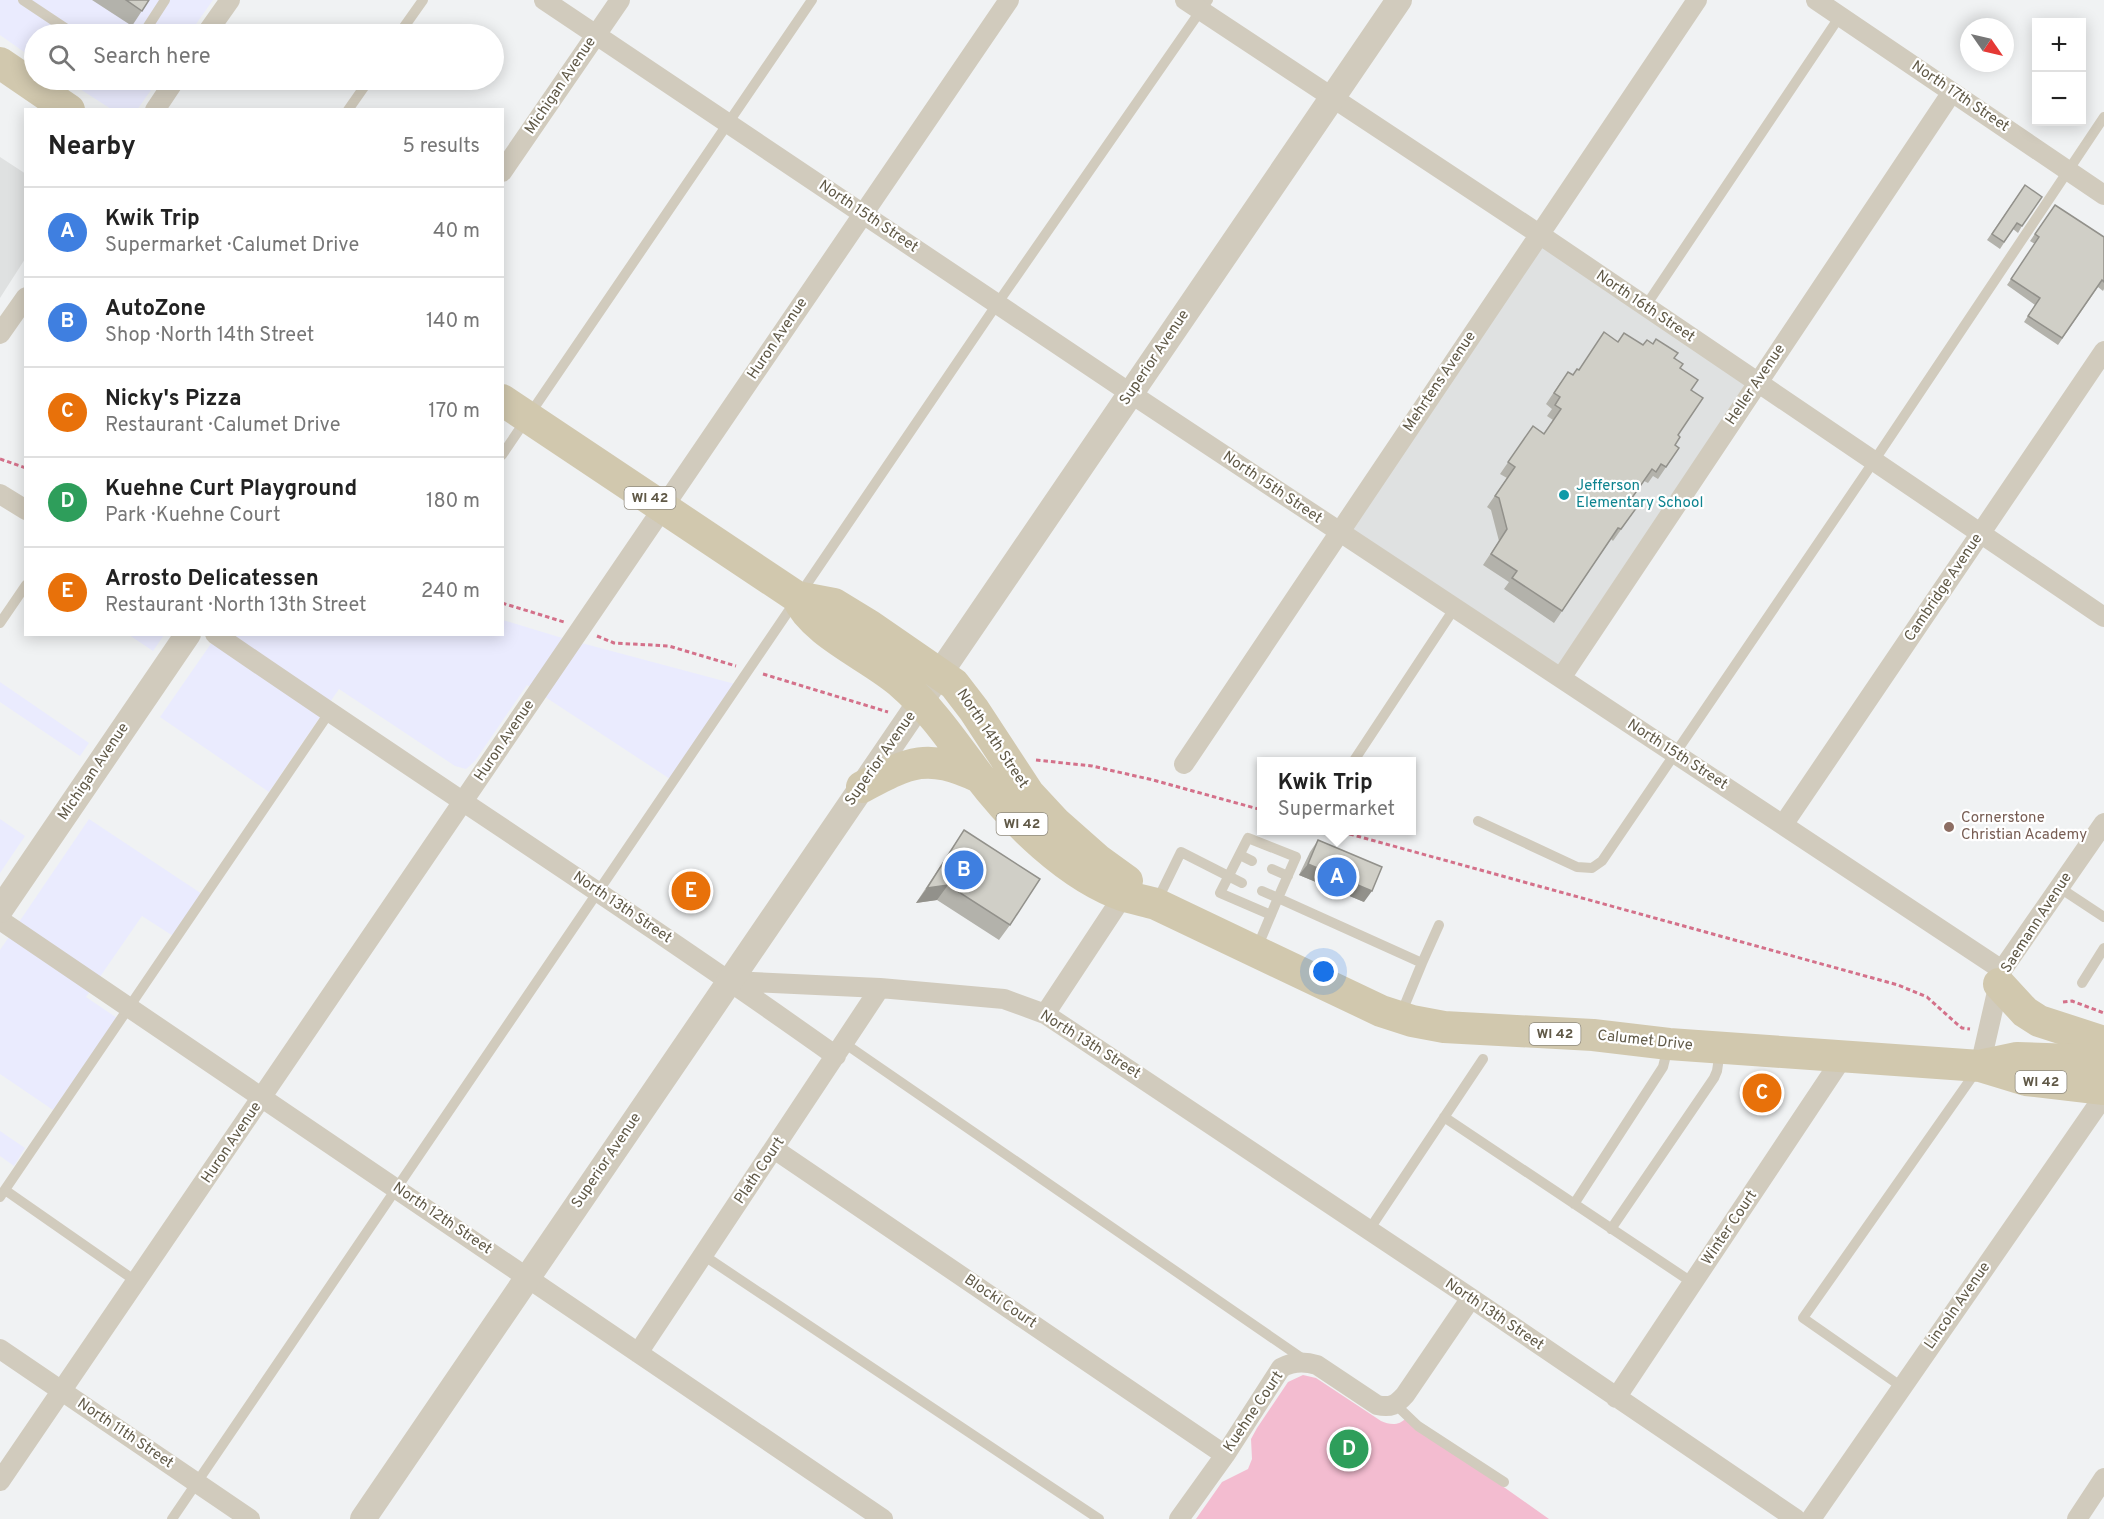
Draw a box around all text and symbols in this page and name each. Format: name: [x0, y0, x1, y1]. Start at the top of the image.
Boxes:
north arrow: [1960, 18, 2014, 72]
map controls: [2032, 18, 2086, 126]
button: +: [2032, 18, 2086, 72]
search box: [24, 24, 504, 90]
street label: Michigan Avenue: [521, 34, 601, 138]
icon: search: [45, 41, 78, 74]
text: Search here: [93, 44, 211, 71]
street label: North 17th Street: [1907, 57, 2013, 137]
button: −: [2032, 72, 2086, 126]
text: Nearby: [48, 131, 136, 164]
text: 5 results: [403, 134, 480, 160]
street label: North 15th Street: [815, 177, 921, 257]
text: Kwik Trip: [105, 206, 200, 233]
text: A: [60, 219, 75, 245]
text: 40 m: [433, 219, 480, 245]
text: Supermarket · Calumet Drive: [105, 233, 359, 259]
street label: North 16th Street: [1592, 267, 1698, 347]
street label: Huron Avenue: [744, 295, 812, 383]
text: AutoZone: [105, 296, 206, 323]
street label: Superior Avenue: [1116, 307, 1194, 409]
text: B: [61, 309, 74, 335]
text: 140 m: [426, 309, 480, 335]
text: Shop · North 14th Street: [105, 323, 314, 349]
street label: Mehrtens Avenue: [1399, 328, 1481, 436]
street label: Heller Avenue: [1722, 341, 1790, 429]
text: Nicky's Pizza: [105, 386, 242, 413]
text: C: [61, 399, 74, 425]
text: 170 m: [428, 399, 480, 425]
text: Restaurant · Calumet Drive: [105, 413, 340, 439]
street label: North 15th Street: [1219, 448, 1325, 528]
text: Kuehne Curt Playground: [105, 476, 357, 503]
place label: Jefferson Elementary School: [1576, 477, 1703, 513]
road number: WI 42: [624, 487, 676, 509]
marker: Jefferson Elementary School: [1557, 488, 1571, 502]
text: D: [60, 489, 75, 515]
text: 180 m: [426, 489, 480, 515]
text: Park · Kuehne Court: [105, 503, 280, 529]
street label: Cambridge Avenue: [1901, 530, 1987, 646]
text: Arrosto Delicatessen: [105, 566, 319, 593]
text: E: [61, 579, 74, 605]
text: 240 m: [421, 579, 480, 605]
text: Restaurant · North 13th Street: [105, 593, 367, 619]
street label: North 14th Street: [952, 686, 1032, 792]
street label: Huron Avenue: [471, 697, 539, 785]
street label: Superior Avenue: [841, 708, 921, 810]
street label: North 15th Street: [1623, 715, 1731, 795]
street label: Michigan Avenue: [54, 720, 134, 824]
popup: [1257, 757, 1416, 835]
text: Kwik Trip: [1278, 770, 1373, 797]
text: Supermarket: [1278, 797, 1395, 823]
place label: Cornerstone Christian Academy: [1961, 809, 2087, 845]
road number: WI 42: [996, 813, 1048, 835]
marker: Cornerstone Christian Academy: [1942, 820, 1956, 834]
pin: B: [944, 848, 984, 892]
pin: A: [1318, 854, 1356, 900]
street label: North 13th Street: [569, 868, 675, 948]
pin: E: [672, 868, 710, 914]
street label: Saemann Avenue: [1997, 869, 2077, 977]
your location: [1309, 957, 1338, 986]
street label: North 13th Street: [1036, 1006, 1144, 1084]
road number: WI 42: [1530, 1023, 1580, 1045]
street label: Calumet Drive: [1596, 1027, 1694, 1055]
pin: C: [1742, 1070, 1782, 1116]
road number: WI 42: [2016, 1071, 2066, 1093]
street label: Huron Avenue: [198, 1099, 266, 1187]
street label: Superior Avenue: [568, 1110, 646, 1212]
street label: Plath Court: [731, 1134, 789, 1208]
street label: North 12th Street: [389, 1179, 495, 1259]
street label: Winter Court: [1698, 1187, 1762, 1269]
street label: Lincoln Avenue: [1921, 1259, 1995, 1353]
street label: Blocki Court: [960, 1271, 1040, 1333]
street label: North 13th Street: [1441, 1275, 1547, 1355]
street label: Kuehne Court: [1220, 1368, 1288, 1456]
street label: North 11th Street: [73, 1395, 177, 1473]
pin: D: [1330, 1426, 1368, 1472]

